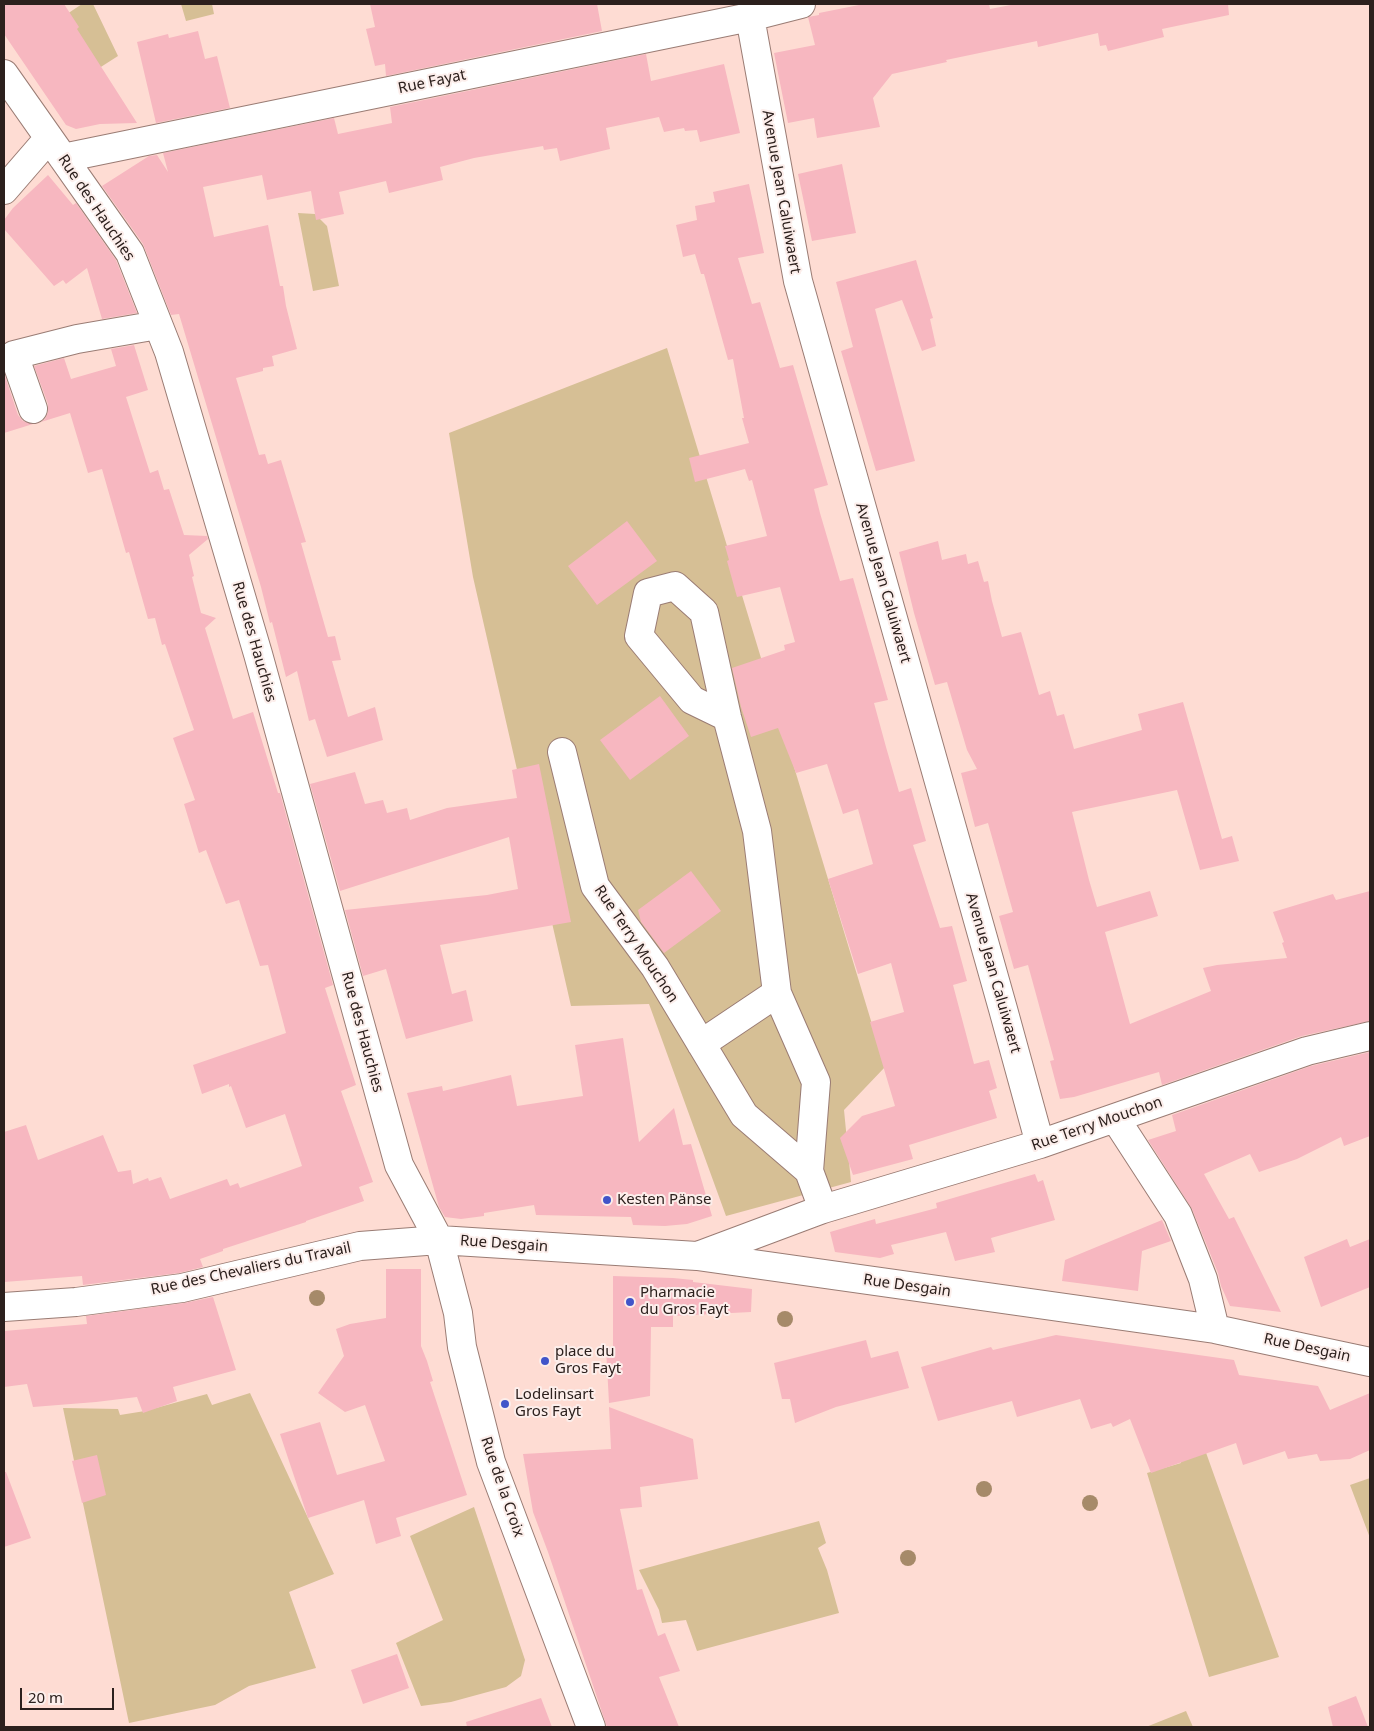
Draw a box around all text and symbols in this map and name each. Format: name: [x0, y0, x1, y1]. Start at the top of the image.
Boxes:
street label: Rue Fayat: [397, 66, 467, 98]
street label: Avenue Jean Caluiwaert: [758, 109, 804, 275]
street label: Rue des Hauchies: [54, 151, 138, 265]
street label: Avenue Jean Caluiwaert: [851, 501, 915, 665]
street label: Rue des Hauchies: [228, 580, 280, 704]
street label: Rue Terry Mouchon: [590, 882, 682, 1006]
street label: Avenue Jean Caluiwaert: [961, 891, 1025, 1055]
street label: Rue des Hauchies: [337, 970, 387, 1094]
street label: Rue Terry Mouchon: [1029, 1093, 1165, 1155]
place label: Kesten Pänse: [617, 1191, 711, 1209]
marker: Kesten Pänse: [601, 1194, 613, 1206]
street label: Rue Desgain: [459, 1232, 549, 1256]
street label: Rue des Chevaliers du Travail: [149, 1239, 353, 1299]
street label: Rue Desgain: [862, 1271, 952, 1301]
place label: Pharmacie du Gros Fayt: [640, 1284, 729, 1319]
marker: Pharmacie du Gros Fayt: [624, 1296, 636, 1308]
street label: Rue Desgain: [1262, 1330, 1352, 1366]
place label: place du Gros Fayt: [555, 1343, 621, 1378]
marker: place du Gros Fayt: [539, 1355, 551, 1367]
place label: Lodelinsart Gros Fayt: [515, 1386, 594, 1421]
marker: Lodelinsart Gros Fayt: [499, 1398, 511, 1410]
street label: Rue de la Croix: [476, 1434, 528, 1540]
scale bar: [22, 1678, 116, 1710]
text: 20 m: [28, 1687, 63, 1707]

